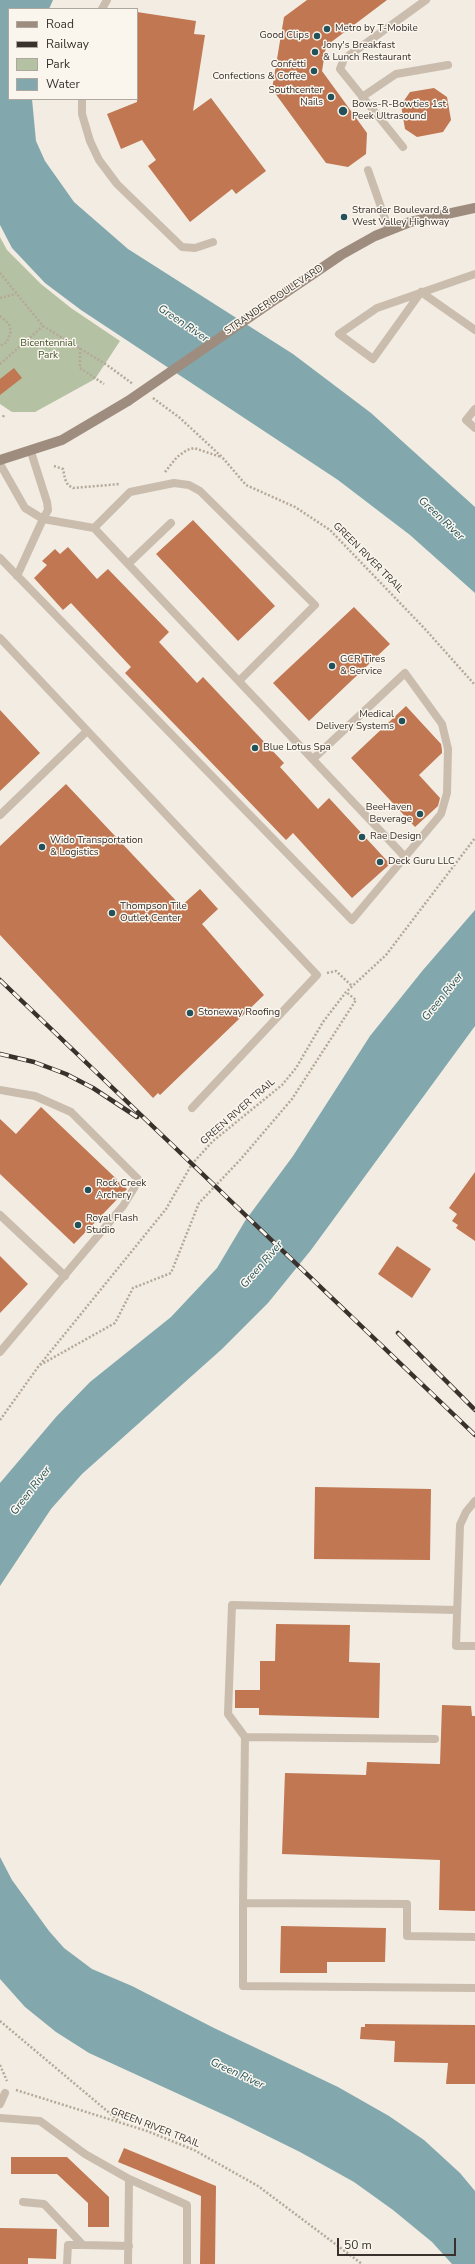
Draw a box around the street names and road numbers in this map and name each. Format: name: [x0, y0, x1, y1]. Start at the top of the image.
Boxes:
street label: STRANDER BOULEVARD: [222, 262, 326, 338]
street label: GREEN RIVER TRAIL: [330, 520, 406, 596]
street label: GREEN RIVER TRAIL: [198, 1076, 278, 1148]
street label: GREEN RIVER TRAIL: [109, 2105, 201, 2151]

